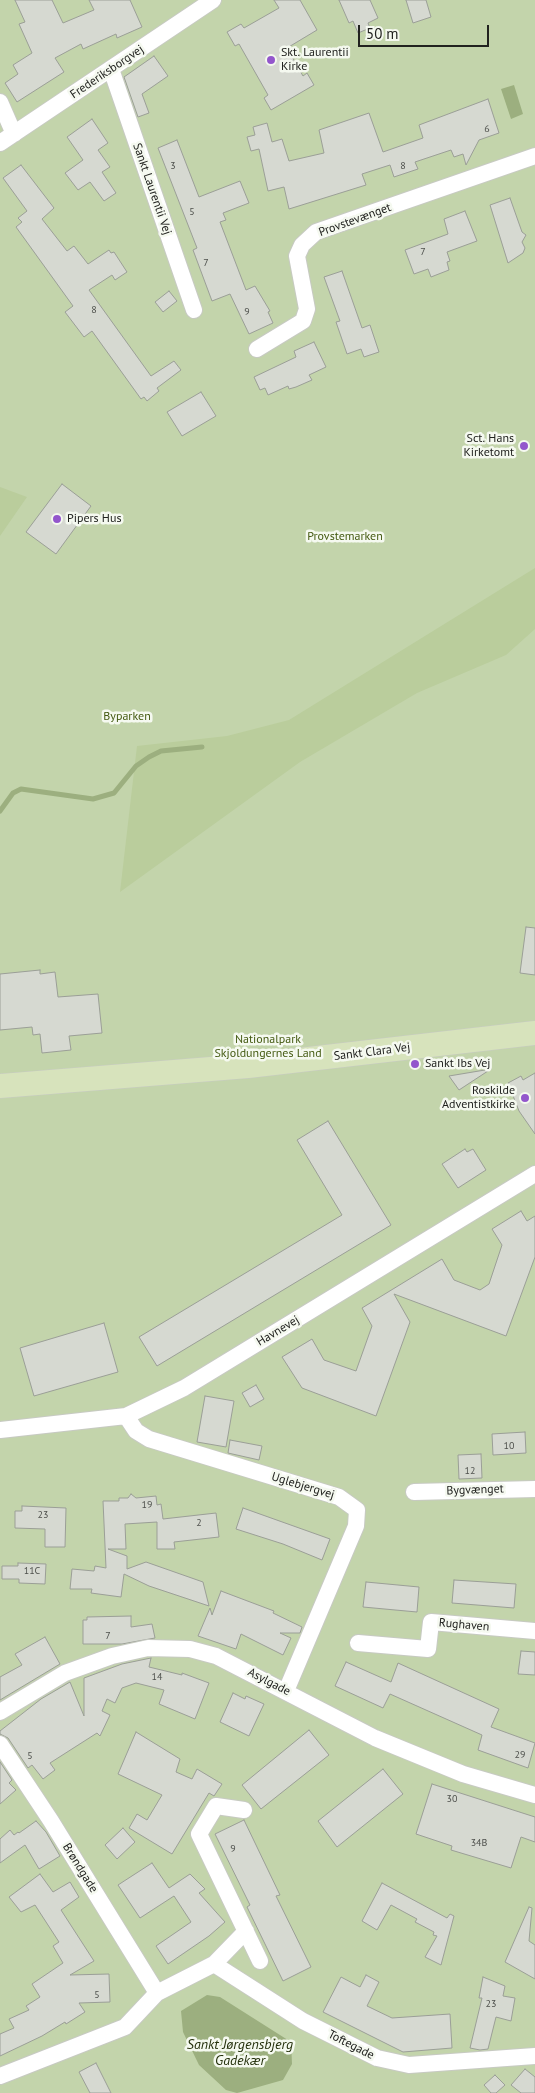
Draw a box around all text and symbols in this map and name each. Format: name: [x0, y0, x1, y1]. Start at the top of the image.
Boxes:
scale bar: [360, 15, 491, 47]
text: 50 m: [366, 24, 399, 43]
street label: Frederiksborgvej: [68, 42, 146, 102]
place label: Skt. Laurentii Kirke: [281, 46, 349, 74]
marker: Skt. Laurentii Kirke: [265, 54, 277, 66]
house number: 6: [484, 123, 490, 135]
street label: Sankt Laurentii Vej: [130, 141, 174, 237]
house number: 3: [170, 160, 176, 172]
house number: 8: [400, 160, 406, 172]
street label: Provstevænget: [317, 200, 393, 240]
house number: 5: [189, 206, 195, 218]
house number: 7: [420, 246, 426, 258]
house number: 7: [203, 257, 209, 269]
house number: 8: [91, 304, 97, 316]
house number: 9: [244, 306, 250, 318]
place label: Sct. Hans Kirketomt: [464, 432, 514, 460]
marker: Sct. Hans Kirketomt: [518, 440, 530, 452]
place label: Pipers Hus: [67, 512, 121, 526]
marker: Pipers Hus: [51, 513, 63, 525]
park label: Provstemarken: [307, 530, 383, 544]
park label: Byparken: [103, 710, 151, 724]
park label: Nationalpark Skjoldungernes Land: [214, 1033, 322, 1061]
street label: Sankt Clara Vej: [333, 1040, 411, 1064]
place label: Sankt Ibs Vej: [425, 1057, 491, 1071]
marker: Sankt Ibs Vej: [409, 1058, 421, 1070]
place label: Roskilde Adventistkirke: [442, 1084, 515, 1112]
marker: Roskilde Adventistkirke: [519, 1092, 531, 1104]
street label: Havnevej: [254, 1313, 302, 1349]
house number: 10: [504, 1440, 514, 1452]
house number: 12: [465, 1465, 475, 1477]
street label: Uglebjergvej: [270, 1470, 336, 1502]
street label: Bygvænget: [446, 1482, 504, 1498]
house number: 19: [142, 1499, 152, 1511]
house number: 23: [38, 1509, 48, 1521]
house number: 2: [196, 1517, 202, 1529]
house number: 11C: [24, 1565, 40, 1577]
street label: Rughaven: [438, 1616, 490, 1634]
house number: 7: [105, 1630, 111, 1642]
street label: Asylgade: [245, 1665, 293, 1699]
house number: 14: [152, 1671, 162, 1683]
house number: 29: [515, 1749, 525, 1761]
house number: 5: [27, 1750, 33, 1762]
house number: 30: [447, 1793, 457, 1805]
house number: 34B: [471, 1837, 487, 1849]
street label: Brøndgade: [59, 1841, 101, 1895]
house number: 9: [230, 1843, 236, 1855]
house number: 5: [94, 1989, 100, 2001]
house number: 23: [486, 1998, 496, 2010]
street label: Toftegade: [326, 2027, 376, 2063]
water label: Sankt Jørgensbjerg Gadekær: [187, 2037, 293, 2070]

